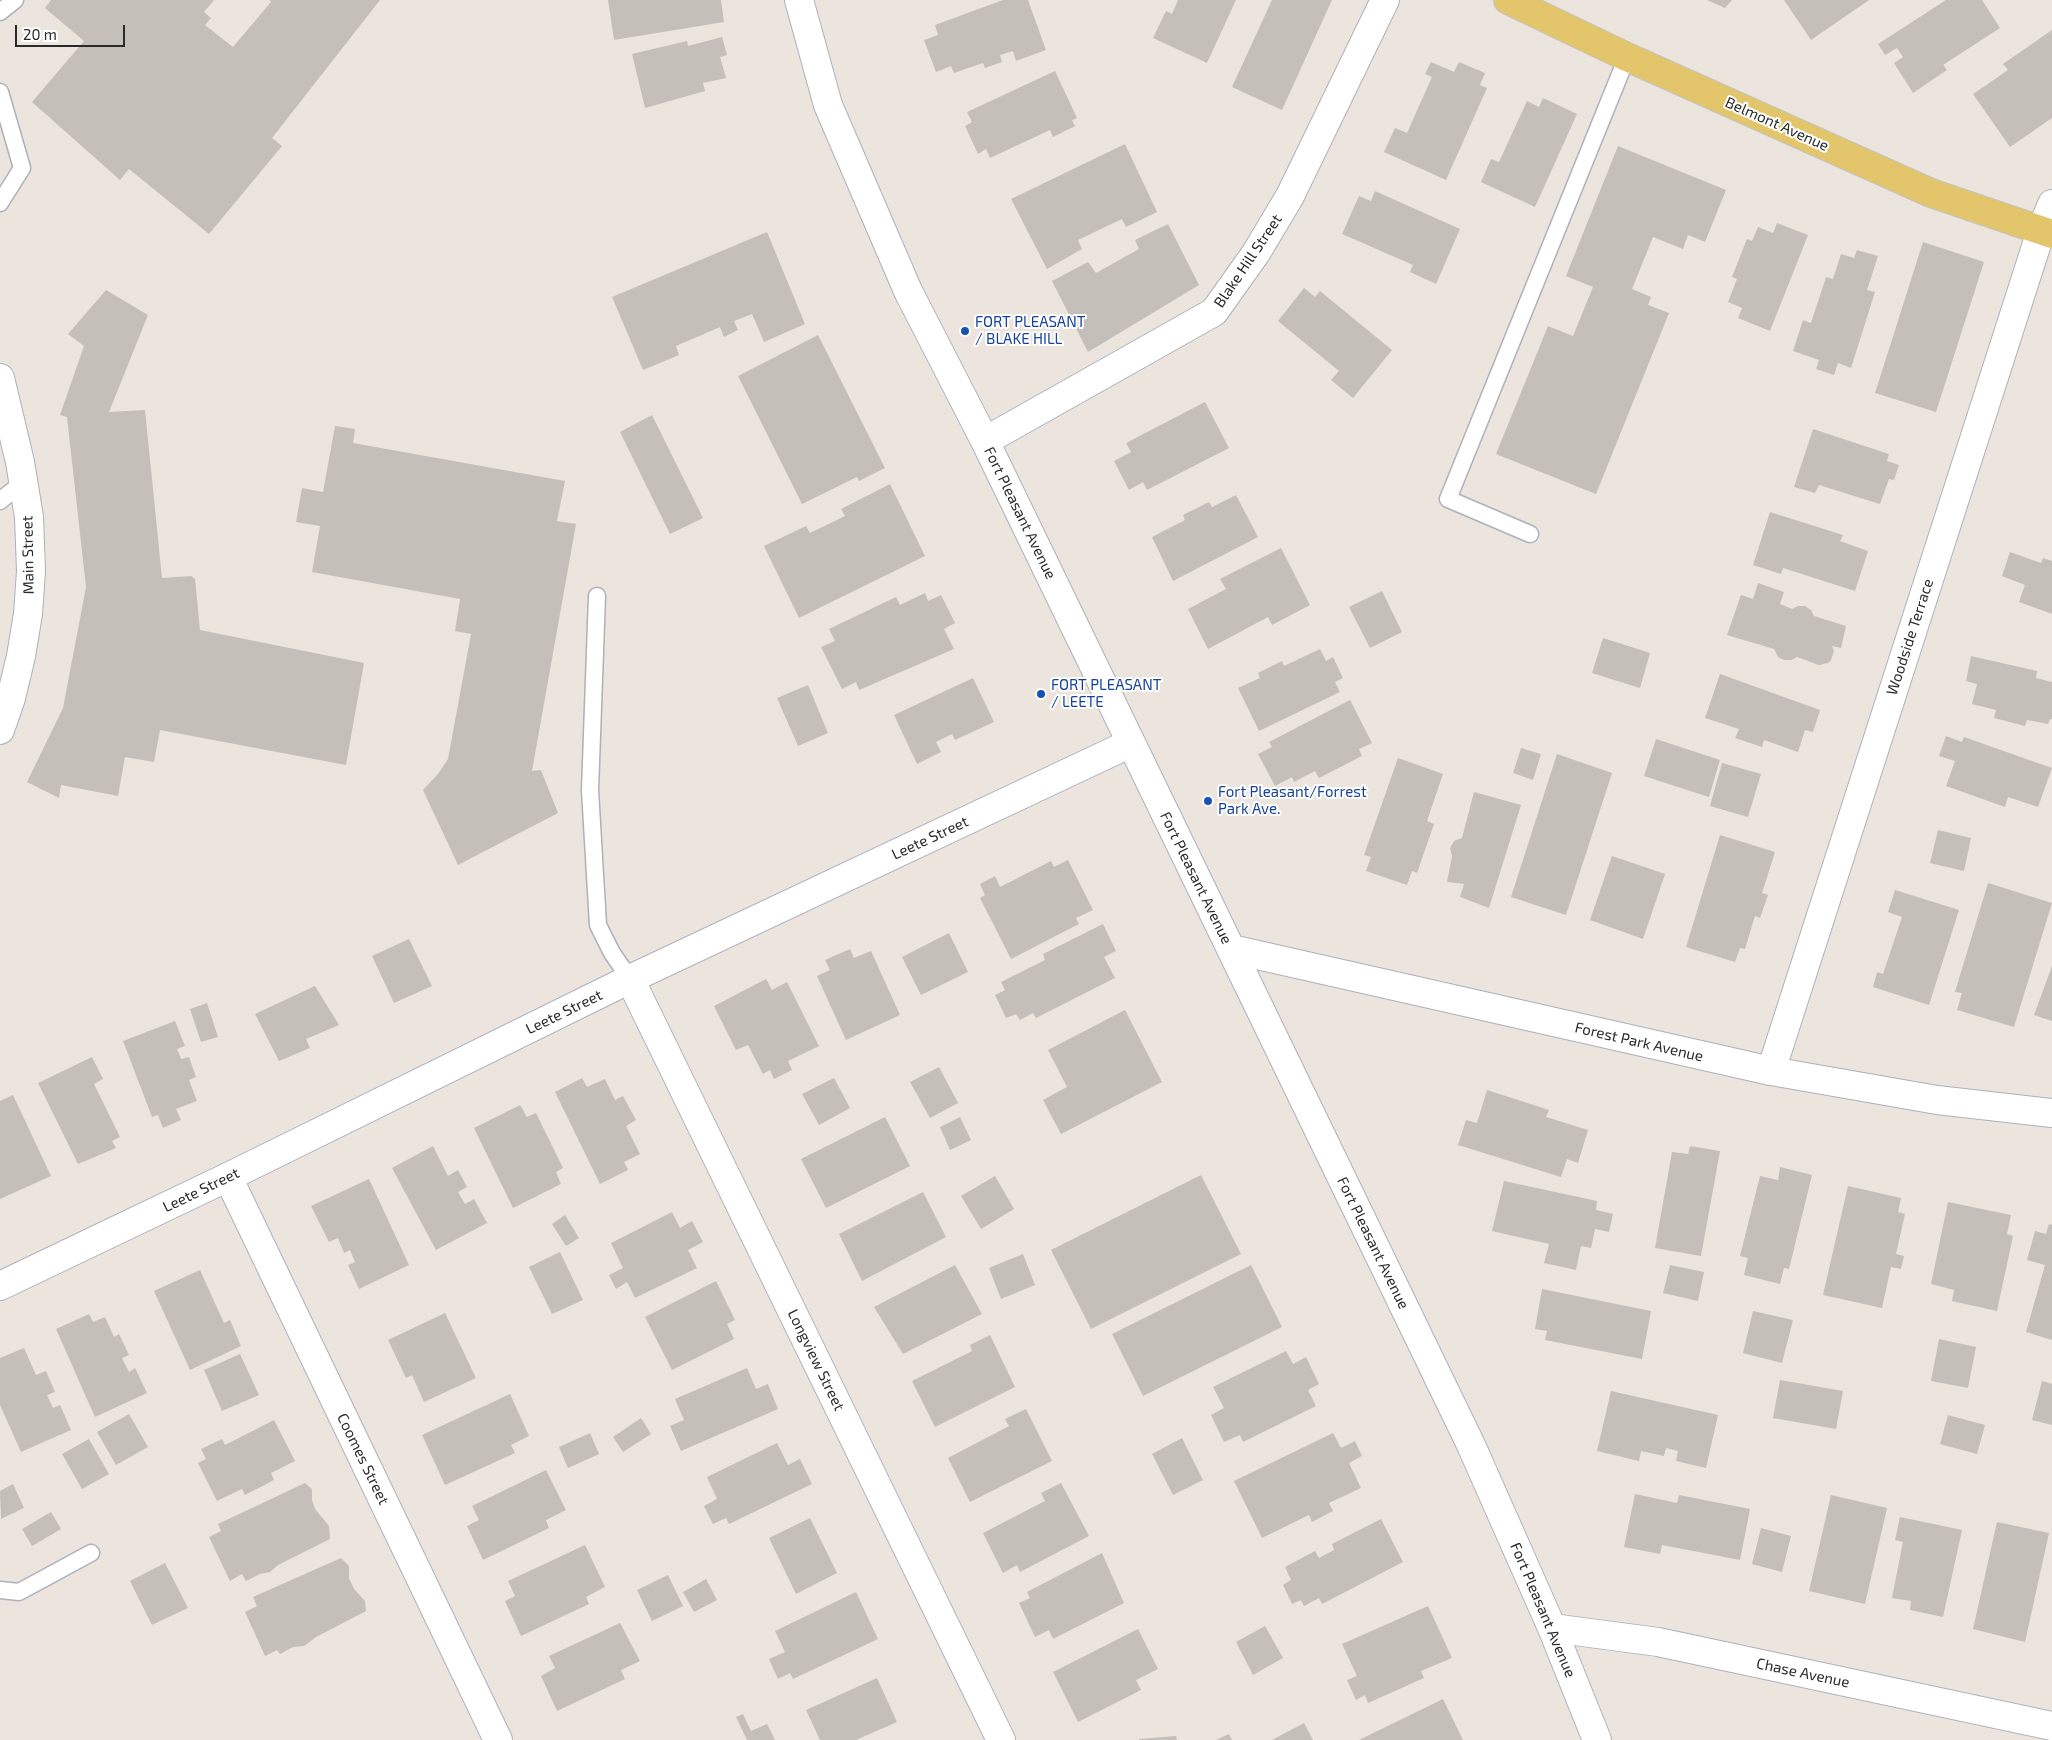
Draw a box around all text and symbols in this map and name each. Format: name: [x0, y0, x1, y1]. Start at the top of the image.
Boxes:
scale bar: [18, 15, 128, 47]
text: 20 m: [23, 25, 57, 43]
street label: Belmont Avenue: [1722, 93, 1832, 155]
street label: Blake Hill Street: [1210, 211, 1286, 311]
place label: FORT PLEASANT / BLAKE HILL: [975, 313, 1085, 348]
marker: FORT PLEASANT / BLAKE HILL: [959, 325, 971, 337]
street label: Fort Pleasant Avenue: [980, 444, 1060, 582]
street label: Main Street: [18, 515, 38, 595]
street label: Woodside Terrace: [1883, 576, 1937, 698]
place label: FORT PLEASANT / LEETE: [1051, 676, 1161, 711]
marker: FORT PLEASANT / LEETE: [1035, 688, 1047, 700]
place label: Fort Pleasant/Forrest Park Ave.: [1218, 783, 1367, 818]
marker: Fort Pleasant/Forrest Park Ave.: [1202, 795, 1214, 807]
street label: Fort Pleasant Avenue: [1156, 809, 1236, 947]
street label: Leete Street: [889, 812, 971, 864]
street label: Leete Street: [523, 986, 605, 1038]
street label: Forest Park Avenue: [1573, 1018, 1705, 1066]
street label: Leete Street: [160, 1164, 242, 1216]
street label: Fort Pleasant Avenue: [1333, 1174, 1413, 1312]
street label: Longview Street: [784, 1306, 848, 1414]
street label: Coomes Street: [333, 1410, 393, 1508]
street label: Fort Pleasant Avenue: [1506, 1540, 1580, 1680]
street label: Chase Avenue: [1755, 1654, 1851, 1692]

